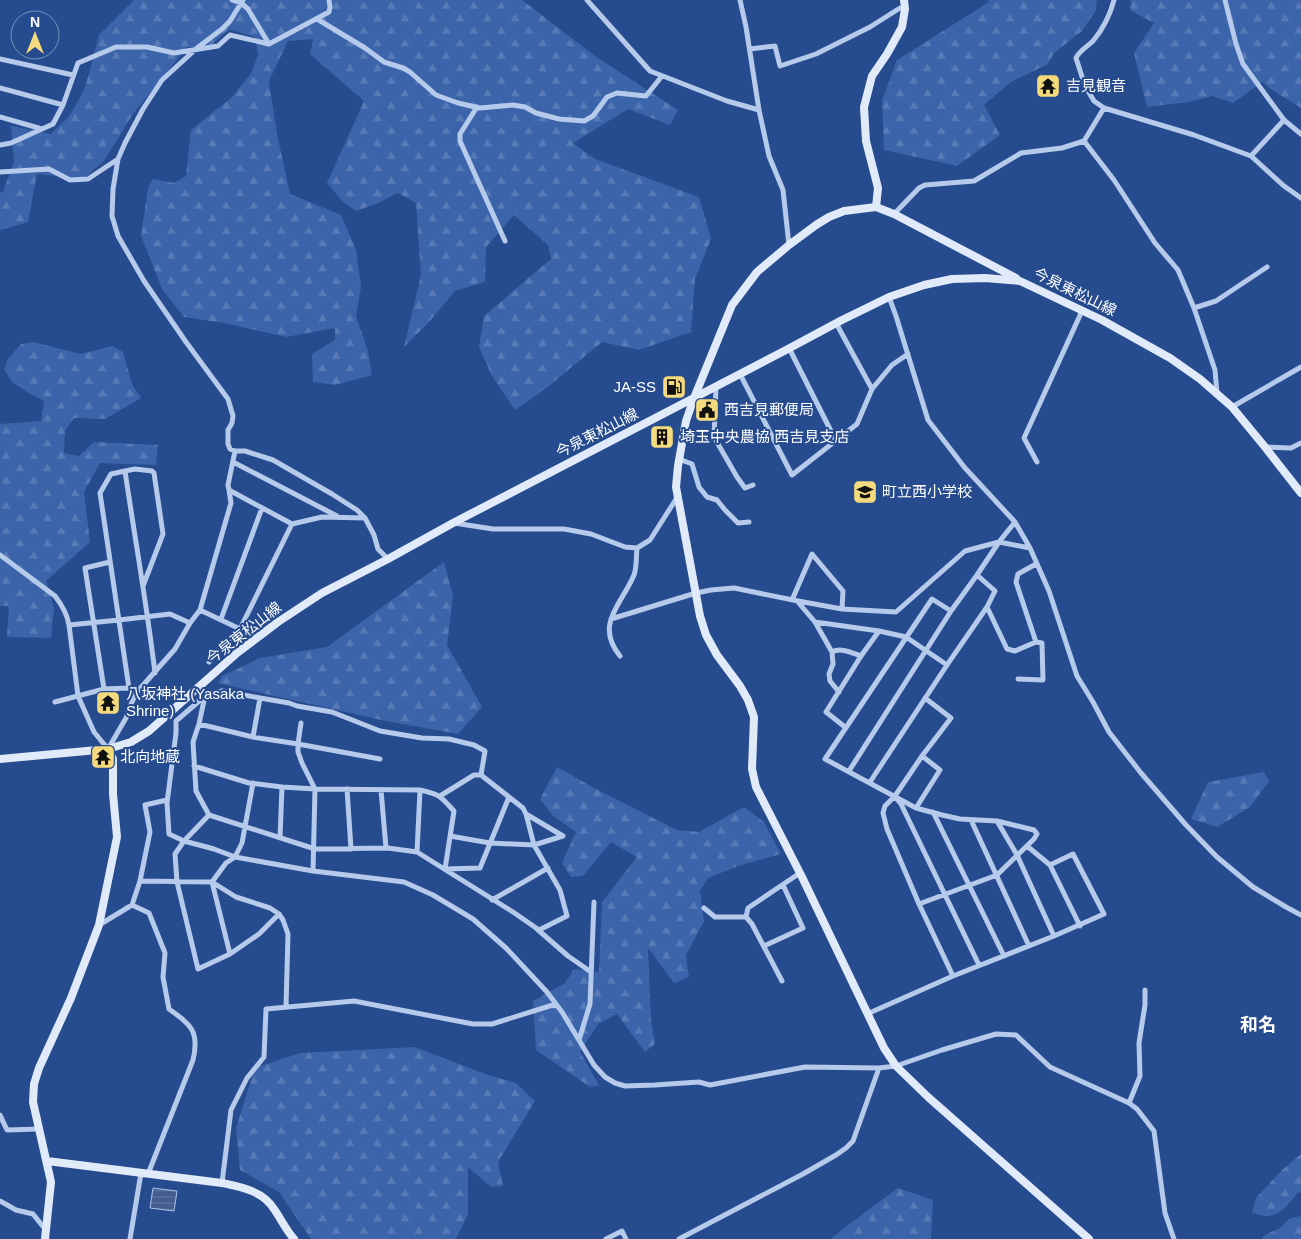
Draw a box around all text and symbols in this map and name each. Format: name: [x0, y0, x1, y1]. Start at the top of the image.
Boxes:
north arrow: [10, 10, 60, 60]
text: N: [30, 14, 40, 30]
temple icon: 吉見観音: [1035, 73, 1061, 99]
place label: 吉見観音: [1066, 77, 1126, 94]
street label: 今泉東松山線: [1031, 264, 1119, 319]
fuel station icon: JA-SS: [661, 374, 687, 400]
place label: JA-SS: [613, 378, 656, 395]
public building icon: 西吉見郵便局: [694, 397, 720, 423]
place label: 西吉見郵便局: [724, 401, 814, 418]
street label: 今泉東松山線: [553, 405, 641, 461]
building icon: 埼玉中央農協 西吉見支店: [649, 424, 675, 450]
place label: 埼玉中央農協 西吉見支店: [680, 428, 849, 445]
school or university icon: 町立西小学校: [852, 479, 878, 505]
place label: 町立西小学校: [882, 483, 972, 500]
street label: 今泉東松山線: [203, 598, 284, 667]
place label: 八坂神社 (Yasaka Shrine): [126, 685, 245, 719]
temple icon: 八坂神社 (Yasaka Shrine): [95, 690, 121, 716]
temple icon: 北向地蔵: [90, 744, 116, 770]
place label: 北向地蔵: [120, 748, 180, 765]
district label: 和名: [1240, 1015, 1276, 1035]

